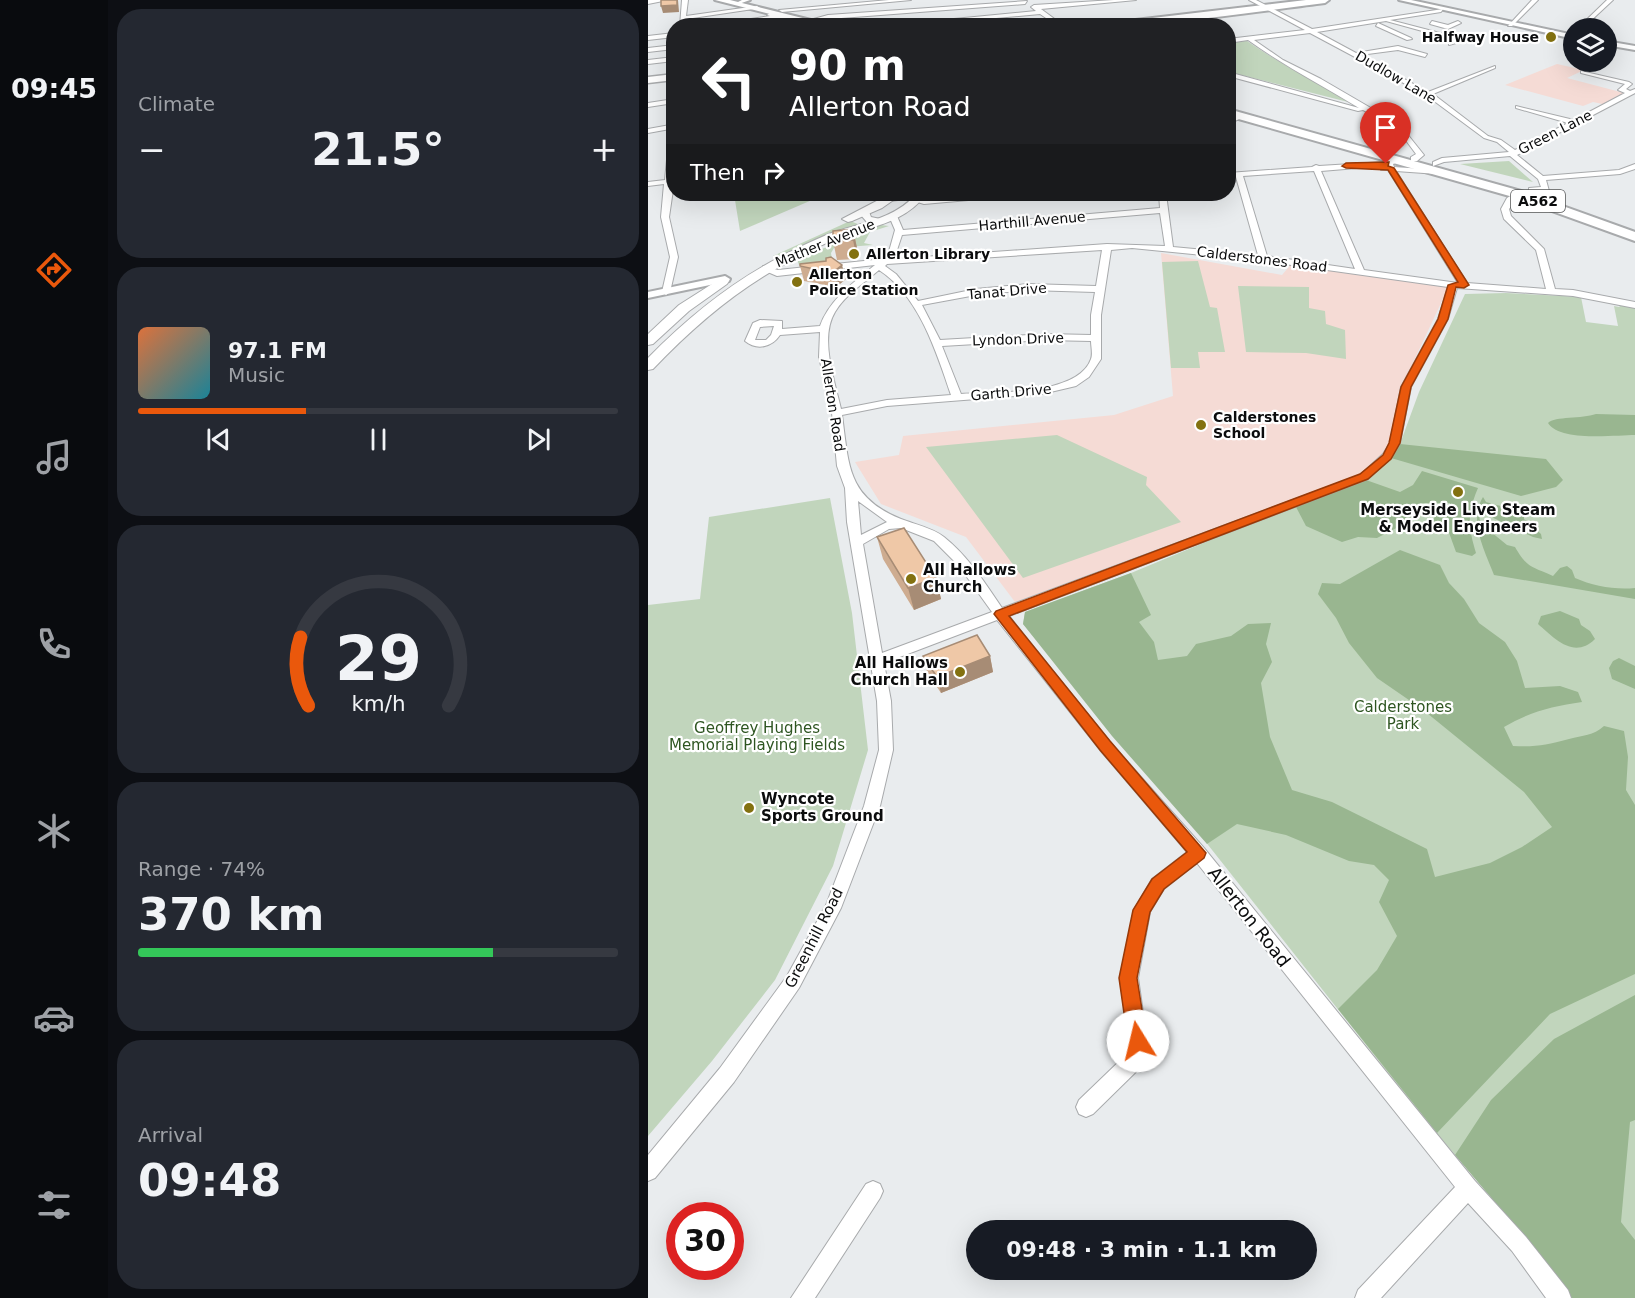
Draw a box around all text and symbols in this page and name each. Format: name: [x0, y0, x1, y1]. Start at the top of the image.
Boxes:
map controls: [1563, 18, 1617, 72]
button: layers: [1563, 18, 1617, 72]
place label: Halfway House: [1422, 29, 1539, 45]
marker: Halfway House: [1544, 30, 1558, 44]
text: 90 m: [789, 41, 906, 90]
icon: left: [690, 42, 768, 120]
street label: Dudlow Lane: [1353, 47, 1439, 107]
text: 09:45: [11, 73, 97, 104]
text: Allerton Road: [789, 91, 971, 122]
text: Climate: [138, 92, 215, 116]
pin: [1360, 102, 1411, 164]
street label: Green Lane: [1515, 107, 1595, 157]
icon: arrive: [1369, 111, 1402, 144]
text: 21.5°: [311, 123, 445, 176]
text: −: [138, 130, 166, 169]
text: +: [590, 130, 618, 169]
icon: right: [757, 156, 790, 189]
text: Then: [690, 160, 745, 185]
road number: A562: [1511, 190, 1565, 212]
street label: Harthill Avenue: [978, 208, 1086, 234]
street label: Mather Avenue: [773, 216, 877, 270]
street label: Calderstones Road: [1196, 243, 1328, 275]
place label: Allerton Library: [866, 246, 990, 262]
marker: Allerton Library: [847, 247, 861, 261]
icon: directions: [33, 249, 75, 291]
place label: Allerton Police Station: [809, 266, 918, 298]
marker: Allerton Police Station: [790, 275, 804, 289]
street label: Tanat Drive: [966, 280, 1047, 303]
street label: Lyndon Drive: [972, 329, 1064, 349]
text: 97.1 FM: [228, 338, 327, 363]
street label: Allerton Road: [818, 357, 848, 453]
text: Music: [228, 363, 285, 387]
street label: Garth Drive: [970, 380, 1052, 404]
place label: Calderstones School: [1213, 409, 1316, 441]
marker: Calderstones School: [1194, 418, 1208, 432]
icon: previous: [202, 423, 235, 456]
icon: pause: [362, 423, 395, 456]
icon: next: [522, 423, 555, 456]
icon: music: [33, 436, 75, 478]
marker: Merseyside Live Steam & Model Engineers: [1451, 485, 1465, 499]
place label: Merseyside Live Steam & Model Engineers: [1360, 501, 1556, 536]
place label: All Hallows Church: [923, 561, 1016, 596]
marker: All Hallows Church: [904, 572, 918, 586]
text: 29: [335, 622, 421, 695]
icon: phone: [33, 623, 75, 665]
place label: All Hallows Church Hall: [850, 654, 948, 689]
marker: All Hallows Church Hall: [953, 665, 967, 679]
text: km/h: [351, 691, 405, 716]
park label: Calderstones Park: [1354, 698, 1452, 733]
park label: Geoffrey Hughes Memorial Playing Fields: [669, 719, 845, 754]
place label: Wyncote Sports Ground: [761, 790, 884, 825]
marker: Wyncote Sports Ground: [742, 801, 756, 815]
icon: climate: [33, 810, 75, 852]
text: Range · 74%: [138, 857, 265, 881]
street label: Allerton Road: [1204, 862, 1295, 971]
street label: Greenhill Road: [781, 885, 847, 991]
text: 370 km: [138, 888, 324, 941]
icon: car: [33, 997, 75, 1039]
position arrow: [1106, 1009, 1170, 1073]
text: Arrival: [138, 1123, 203, 1147]
text: 09:48: [138, 1154, 281, 1207]
icon: filters: [33, 1184, 75, 1226]
speed limit sign: 30: [666, 1202, 744, 1280]
text: 09:48 · 3 min · 1.1 km: [1006, 1237, 1277, 1262]

